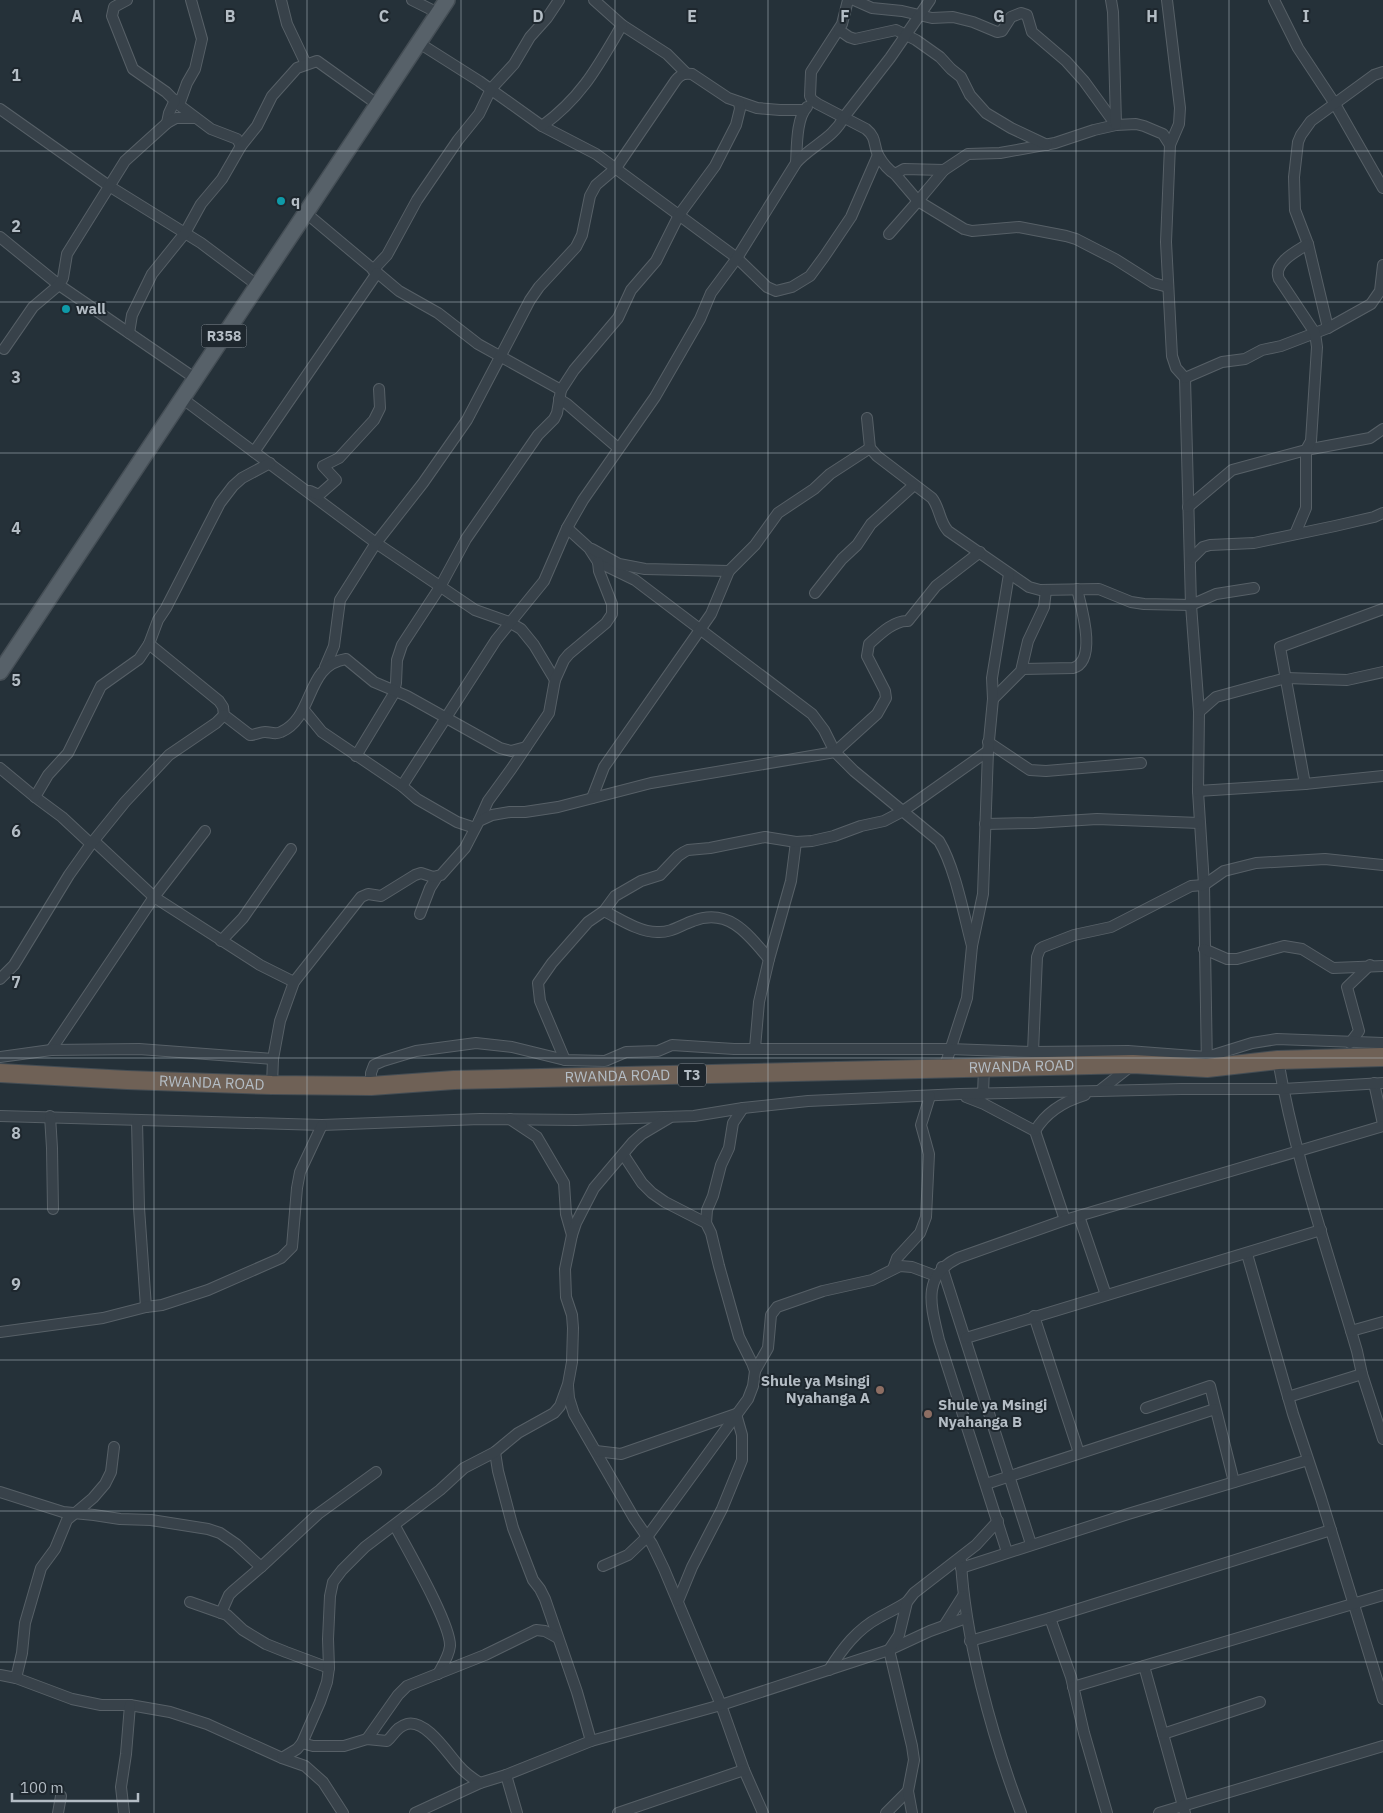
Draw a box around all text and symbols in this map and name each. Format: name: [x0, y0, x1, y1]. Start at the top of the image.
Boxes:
text: A: [72, 6, 83, 26]
text: B: [225, 6, 236, 26]
text: C: [379, 6, 389, 26]
text: D: [532, 6, 544, 26]
text: E: [687, 6, 697, 26]
text: F: [840, 6, 850, 26]
text: G: [993, 6, 1005, 26]
text: H: [1146, 6, 1158, 26]
text: I: [1303, 6, 1310, 26]
text: 1: [11, 65, 21, 85]
place label: q: [291, 191, 300, 210]
marker: q: [275, 195, 287, 207]
text: 2: [11, 216, 21, 236]
place label: wall: [76, 299, 106, 318]
marker: wall: [60, 303, 72, 315]
road number: R358: [202, 324, 246, 348]
text: 3: [11, 367, 21, 387]
text: 4: [11, 518, 21, 538]
text: 5: [11, 670, 21, 690]
text: 6: [11, 821, 21, 841]
text: 7: [11, 972, 21, 992]
street label: RWANDA ROAD: [968, 1055, 1074, 1077]
road number: T3: [678, 1064, 706, 1086]
street label: RWANDA ROAD: [564, 1065, 670, 1086]
street label: RWANDA ROAD: [159, 1071, 265, 1094]
text: 8: [11, 1123, 21, 1143]
text: 9: [11, 1274, 21, 1294]
place label: Shule ya Msingi Nyahanga A: [761, 1371, 870, 1407]
marker: Shule ya Msingi Nyahanga A: [874, 1384, 886, 1396]
place label: Shule ya Msingi Nyahanga B: [938, 1395, 1047, 1431]
marker: Shule ya Msingi Nyahanga B: [922, 1408, 934, 1420]
scale bar: [12, 1770, 139, 1802]
text: 100 m: [20, 1778, 64, 1797]

